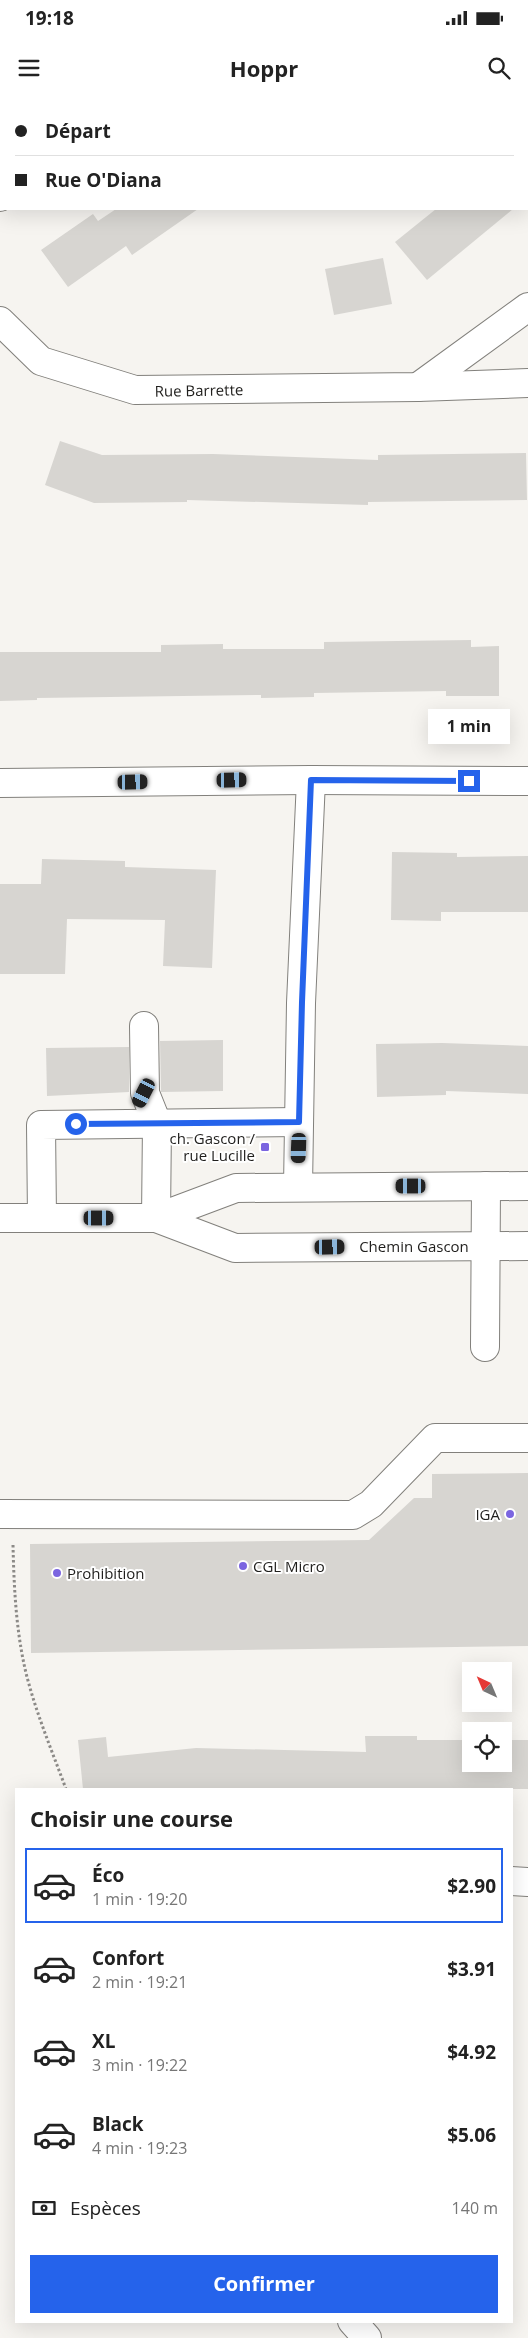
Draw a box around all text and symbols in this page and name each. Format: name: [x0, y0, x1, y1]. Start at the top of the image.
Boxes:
text: 19:18: [25, 5, 74, 31]
text: Hoppr: [230, 53, 298, 83]
icon: menu: [15, 54, 43, 82]
icon: search: [485, 54, 513, 82]
text: Départ: [45, 118, 111, 144]
text: Rue O'Diana: [45, 167, 162, 193]
street label: Rue Barrette: [155, 379, 243, 401]
callout: 1 min: [428, 708, 510, 744]
text: 1 min: [447, 715, 491, 737]
route end: [458, 770, 480, 792]
car: [216, 772, 247, 788]
car: [117, 774, 148, 790]
car: [130, 1076, 157, 1110]
route start: [65, 1113, 87, 1135]
place label: ch. Gascon / rue Lucille: [170, 1128, 255, 1165]
car: [290, 1133, 307, 1163]
marker: ch. Gascon / rue Lucille: [259, 1141, 271, 1153]
car: [396, 1179, 426, 1194]
car: [84, 1211, 114, 1226]
street label: Chemin Gascon: [359, 1236, 469, 1256]
car: [314, 1239, 345, 1255]
place label: IGA: [475, 1504, 501, 1524]
marker: IGA: [504, 1508, 516, 1520]
place label: CGL Micro: [253, 1556, 325, 1576]
marker: CGL Micro: [237, 1560, 249, 1572]
place label: Prohibition: [67, 1563, 144, 1583]
marker: Prohibition: [51, 1567, 63, 1579]
north arrow: [462, 1662, 512, 1712]
map controls: [462, 1662, 512, 1772]
button: locate: [462, 1722, 512, 1772]
text: Choisir une course: [30, 1803, 233, 1833]
text: Éco: [92, 1862, 124, 1888]
icon: car: [32, 1863, 77, 1908]
text: $2.90: [447, 1873, 496, 1899]
text: 1 min · 19:20: [92, 1888, 187, 1910]
text: Confort: [92, 1945, 164, 1971]
icon: car: [32, 1946, 77, 1991]
text: $3.91: [447, 1956, 496, 1982]
text: 2 min · 19:21: [92, 1971, 187, 1993]
text: XL: [92, 2028, 115, 2054]
icon: car: [32, 2029, 77, 2074]
text: $4.92: [447, 2039, 496, 2065]
text: 3 min · 19:22: [92, 2054, 187, 2076]
text: Black: [92, 2111, 144, 2137]
icon: car: [32, 2112, 77, 2157]
text: $5.06: [447, 2122, 496, 2148]
text: 4 min · 19:23: [92, 2137, 187, 2159]
icon: cash: [30, 2194, 58, 2222]
text: Espèces: [70, 2195, 141, 2221]
text: 140 m: [452, 2197, 498, 2219]
button: Confirmer: [30, 2255, 498, 2313]

